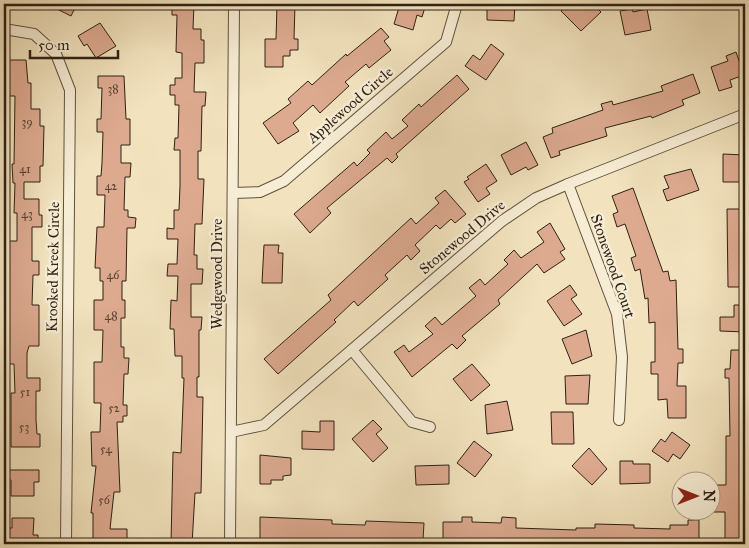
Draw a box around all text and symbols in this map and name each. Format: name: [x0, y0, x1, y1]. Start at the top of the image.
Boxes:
scale bar: [30, 28, 118, 60]
text: 50 m: [38, 36, 70, 54]
street label: Applewood Circle: [303, 63, 397, 148]
house number: 38: [107, 82, 119, 96]
house number: 39: [21, 115, 33, 129]
house number: 41: [19, 162, 31, 176]
house number: 42: [105, 179, 117, 193]
street label: Stonewood Drive: [415, 196, 509, 278]
street label: Krooked Kreek Circle: [43, 202, 63, 332]
house number: 43: [21, 207, 33, 221]
street label: Stonewood Court: [587, 212, 639, 321]
street label: Wedgewood Drive: [208, 218, 226, 330]
house number: 46: [107, 268, 120, 282]
house number: 48: [104, 309, 118, 323]
house number: 51: [20, 385, 30, 399]
house number: 52: [108, 401, 120, 415]
house number: 53: [19, 420, 29, 434]
house number: 54: [100, 442, 112, 456]
north arrow: [672, 470, 722, 520]
text: N: [700, 490, 717, 502]
house number: 56: [98, 493, 111, 507]

